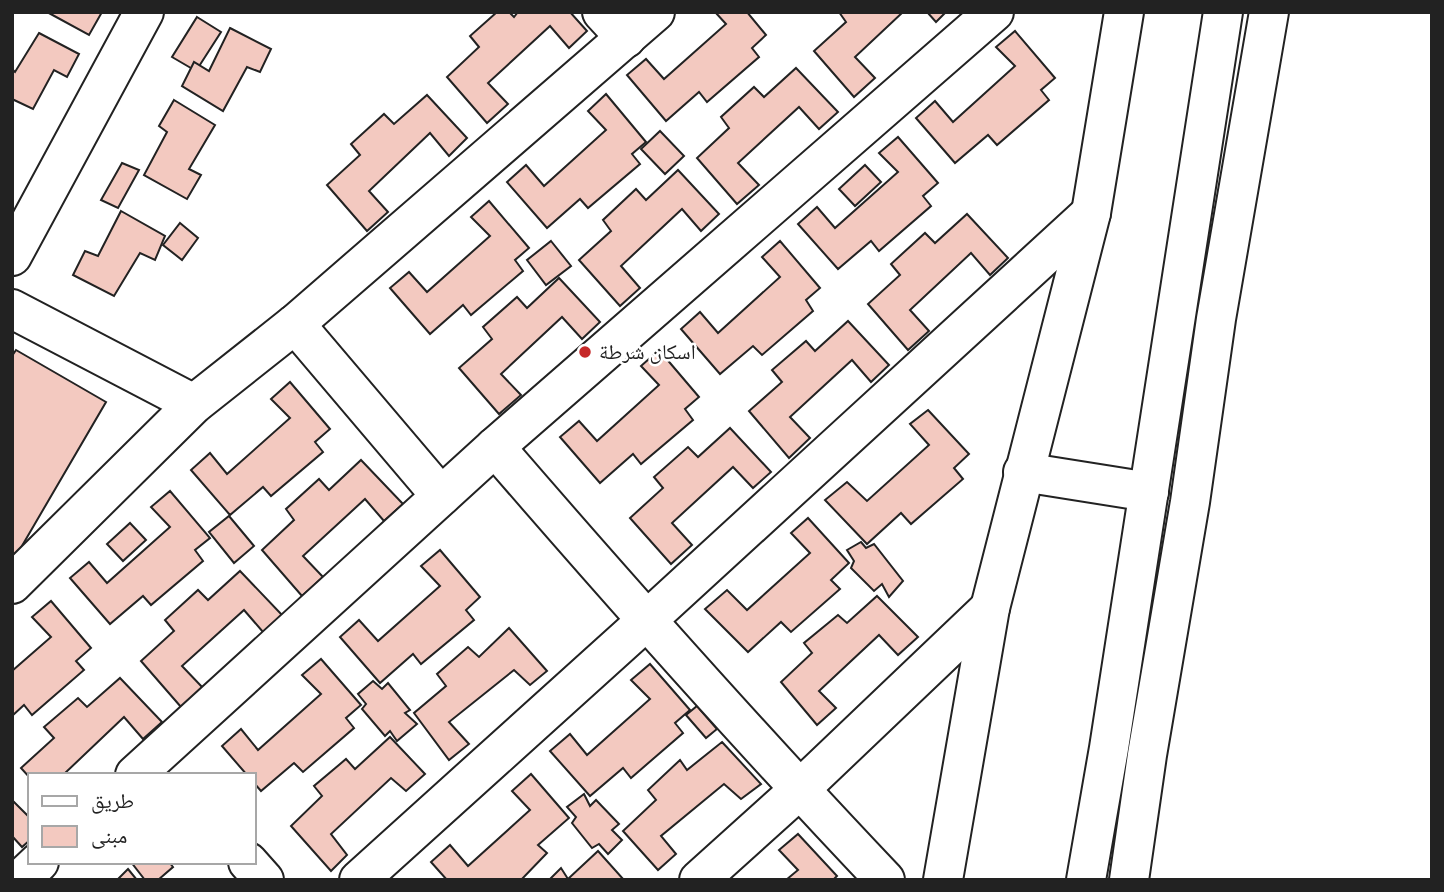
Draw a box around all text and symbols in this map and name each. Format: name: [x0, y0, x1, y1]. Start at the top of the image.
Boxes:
place label: اسكان شرطة: [599, 337, 696, 365]
marker: اسكان شرطة: [577, 344, 593, 360]
legend: [28, 773, 256, 864]
text: طريق: [91, 786, 134, 814]
text: مبنى: [91, 821, 127, 849]

